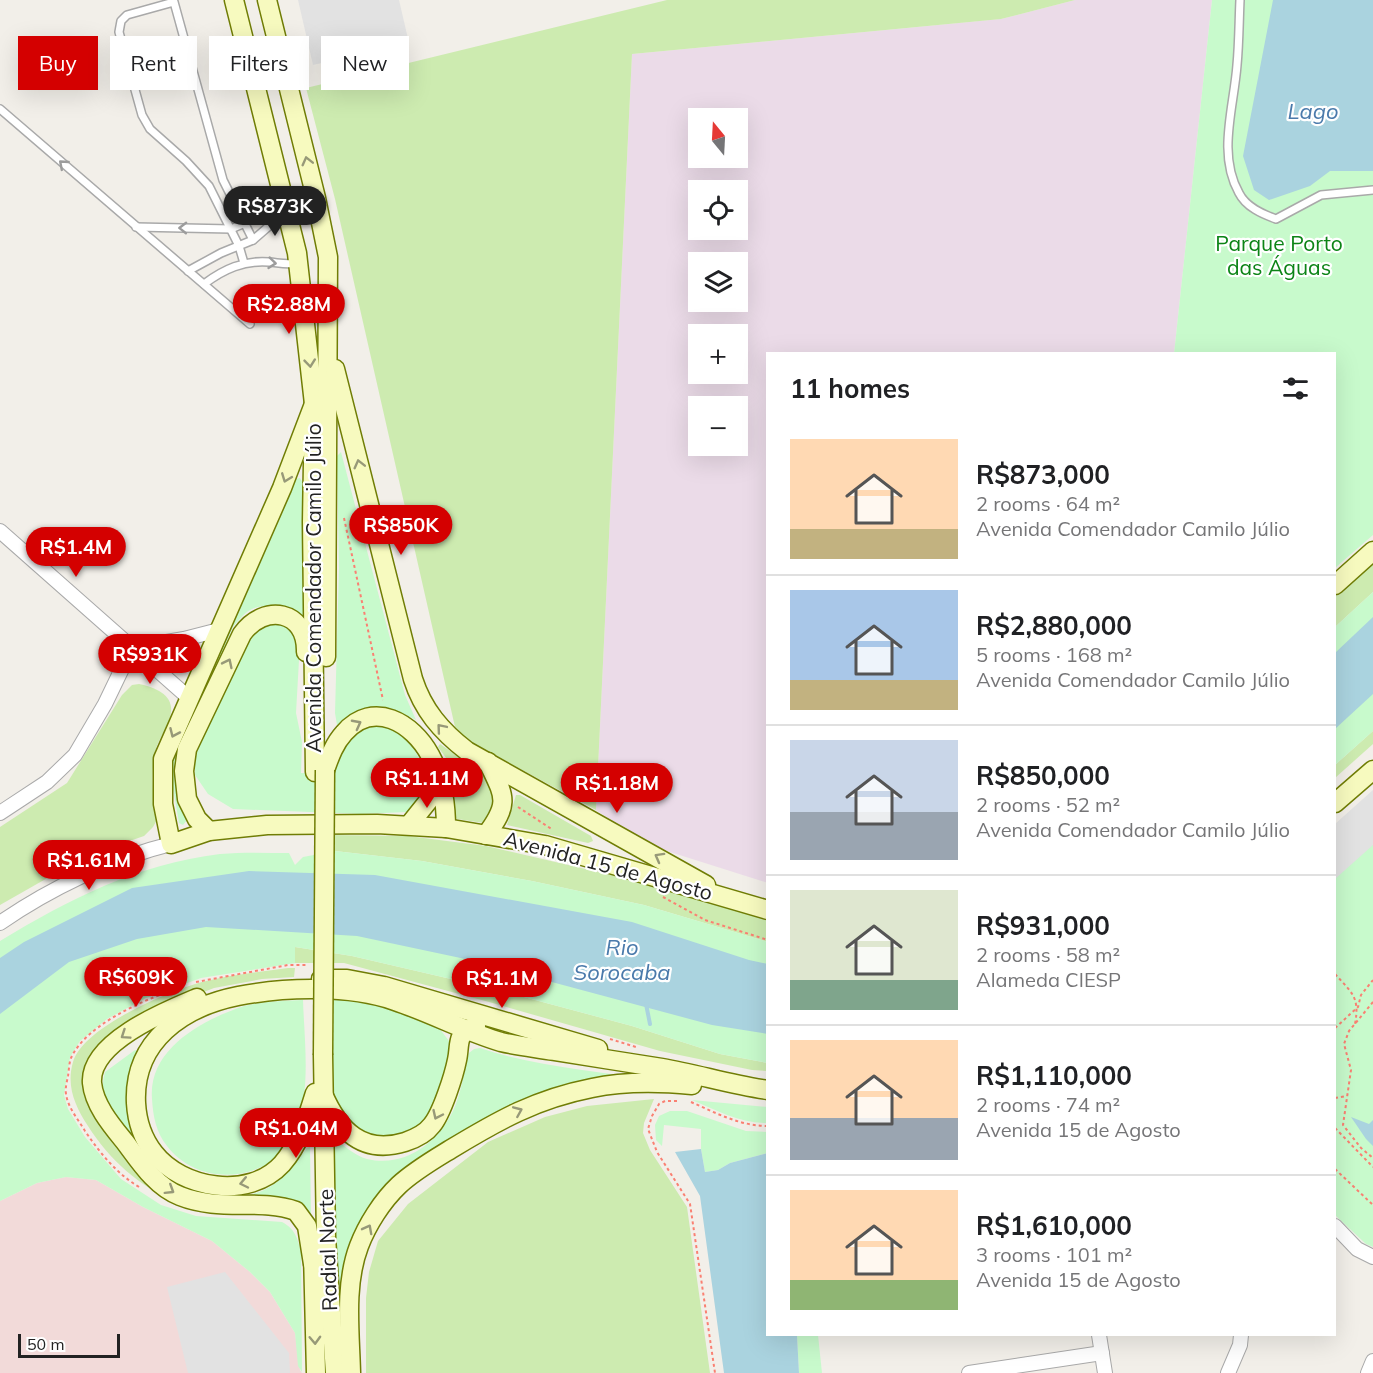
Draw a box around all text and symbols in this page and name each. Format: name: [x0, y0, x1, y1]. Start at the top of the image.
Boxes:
chip: Buy: [18, 36, 98, 90]
chip: Rent: [110, 36, 197, 90]
chip: Filters: [209, 36, 309, 90]
chip: New: [321, 36, 409, 90]
water label: Lago: [1287, 97, 1339, 125]
north arrow: [688, 108, 748, 168]
map controls: [688, 108, 748, 456]
one-way arrow: [302, 157, 315, 167]
one-way arrow: [58, 160, 69, 171]
button: locate: [688, 180, 748, 240]
pin: R$873K: [226, 186, 324, 237]
text: R$873K: [237, 193, 313, 218]
one-way arrow: [179, 222, 188, 234]
park label: Parque Porto das Águas: [1215, 230, 1343, 280]
button: layers: [688, 252, 748, 312]
one-way arrow: [267, 257, 276, 269]
pin: R$2.88M: [234, 284, 344, 335]
text: R$2.88M: [247, 291, 331, 316]
button: +: [688, 324, 748, 384]
one-way arrow: [303, 358, 316, 368]
text: 11 homes: [790, 372, 910, 405]
icon: filters: [1279, 372, 1312, 405]
button: −: [688, 396, 748, 456]
street label: Avenida Comendador Camilo Júlio: [300, 423, 326, 753]
text: R$873,000: [976, 458, 1110, 491]
one-way arrow: [353, 459, 366, 469]
icon: home: [838, 463, 910, 535]
one-way arrow: [281, 472, 293, 483]
text: 2 rooms · 64 m²: [976, 491, 1120, 516]
pin: R$850K: [352, 505, 450, 556]
text: R$850K: [363, 512, 439, 537]
text: Avenida Comendador Camilo Júlio: [976, 516, 1290, 541]
pin: R$1.4M: [27, 527, 125, 578]
text: R$1.4M: [40, 534, 112, 559]
text: R$2,880,000: [976, 609, 1132, 642]
icon: home: [838, 614, 910, 686]
pin: R$931K: [101, 634, 199, 685]
text: R$931K: [112, 641, 188, 666]
text: 5 rooms · 168 m²: [976, 642, 1132, 667]
one-way arrow: [220, 659, 232, 670]
text: Avenida Comendador Camilo Júlio: [976, 667, 1290, 692]
one-way arrow: [351, 720, 361, 731]
one-way arrow: [437, 724, 448, 735]
one-way arrow: [169, 727, 181, 738]
pin: R$1.11M: [372, 758, 482, 809]
text: R$850,000: [976, 759, 1110, 792]
pin: R$1.18M: [562, 763, 672, 814]
icon: home: [838, 764, 910, 836]
text: R$1.11M: [385, 765, 469, 790]
text: R$1.18M: [575, 770, 659, 795]
text: 2 rooms · 52 m²: [976, 792, 1120, 817]
text: Avenida Comendador Camilo Júlio: [976, 817, 1290, 842]
street label: Avenida 15 de Agosto: [501, 825, 715, 905]
pin: R$1.61M: [34, 840, 144, 891]
text: R$1.61M: [47, 847, 131, 872]
one-way arrow: [655, 853, 665, 865]
text: R$931,000: [976, 909, 1110, 942]
icon: home: [838, 914, 910, 986]
water label: Rio Sorocaba: [573, 933, 671, 986]
text: 2 rooms · 58 m²: [976, 942, 1120, 967]
pin: R$609K: [87, 957, 185, 1008]
pin: R$1.1M: [453, 958, 551, 1009]
text: R$609K: [98, 964, 174, 989]
text: R$1.1M: [466, 965, 538, 990]
text: Alameda CIESP: [976, 967, 1121, 992]
one-way arrow: [121, 1028, 132, 1039]
text: R$1,110,000: [976, 1059, 1132, 1092]
icon: home: [838, 1064, 910, 1136]
text: 2 rooms · 74 m²: [976, 1092, 1120, 1117]
one-way arrow: [512, 1106, 523, 1118]
pin: R$1.04M: [241, 1108, 351, 1159]
one-way arrow: [432, 1109, 444, 1120]
text: R$1.04M: [254, 1115, 338, 1140]
text: Avenida 15 de Agosto: [976, 1117, 1181, 1142]
one-way arrow: [240, 1176, 250, 1189]
one-way arrow: [163, 1183, 174, 1194]
street label: Radial Norte: [312, 1188, 342, 1312]
text: R$1,610,000: [976, 1209, 1132, 1242]
icon: home: [838, 1214, 910, 1286]
one-way arrow: [360, 1225, 372, 1236]
text: 3 rooms · 101 m²: [976, 1242, 1132, 1267]
text: Avenida 15 de Agosto: [976, 1267, 1181, 1292]
scale bar: [18, 1331, 120, 1358]
text: 50 m: [27, 1334, 64, 1354]
one-way arrow: [309, 1335, 322, 1344]

